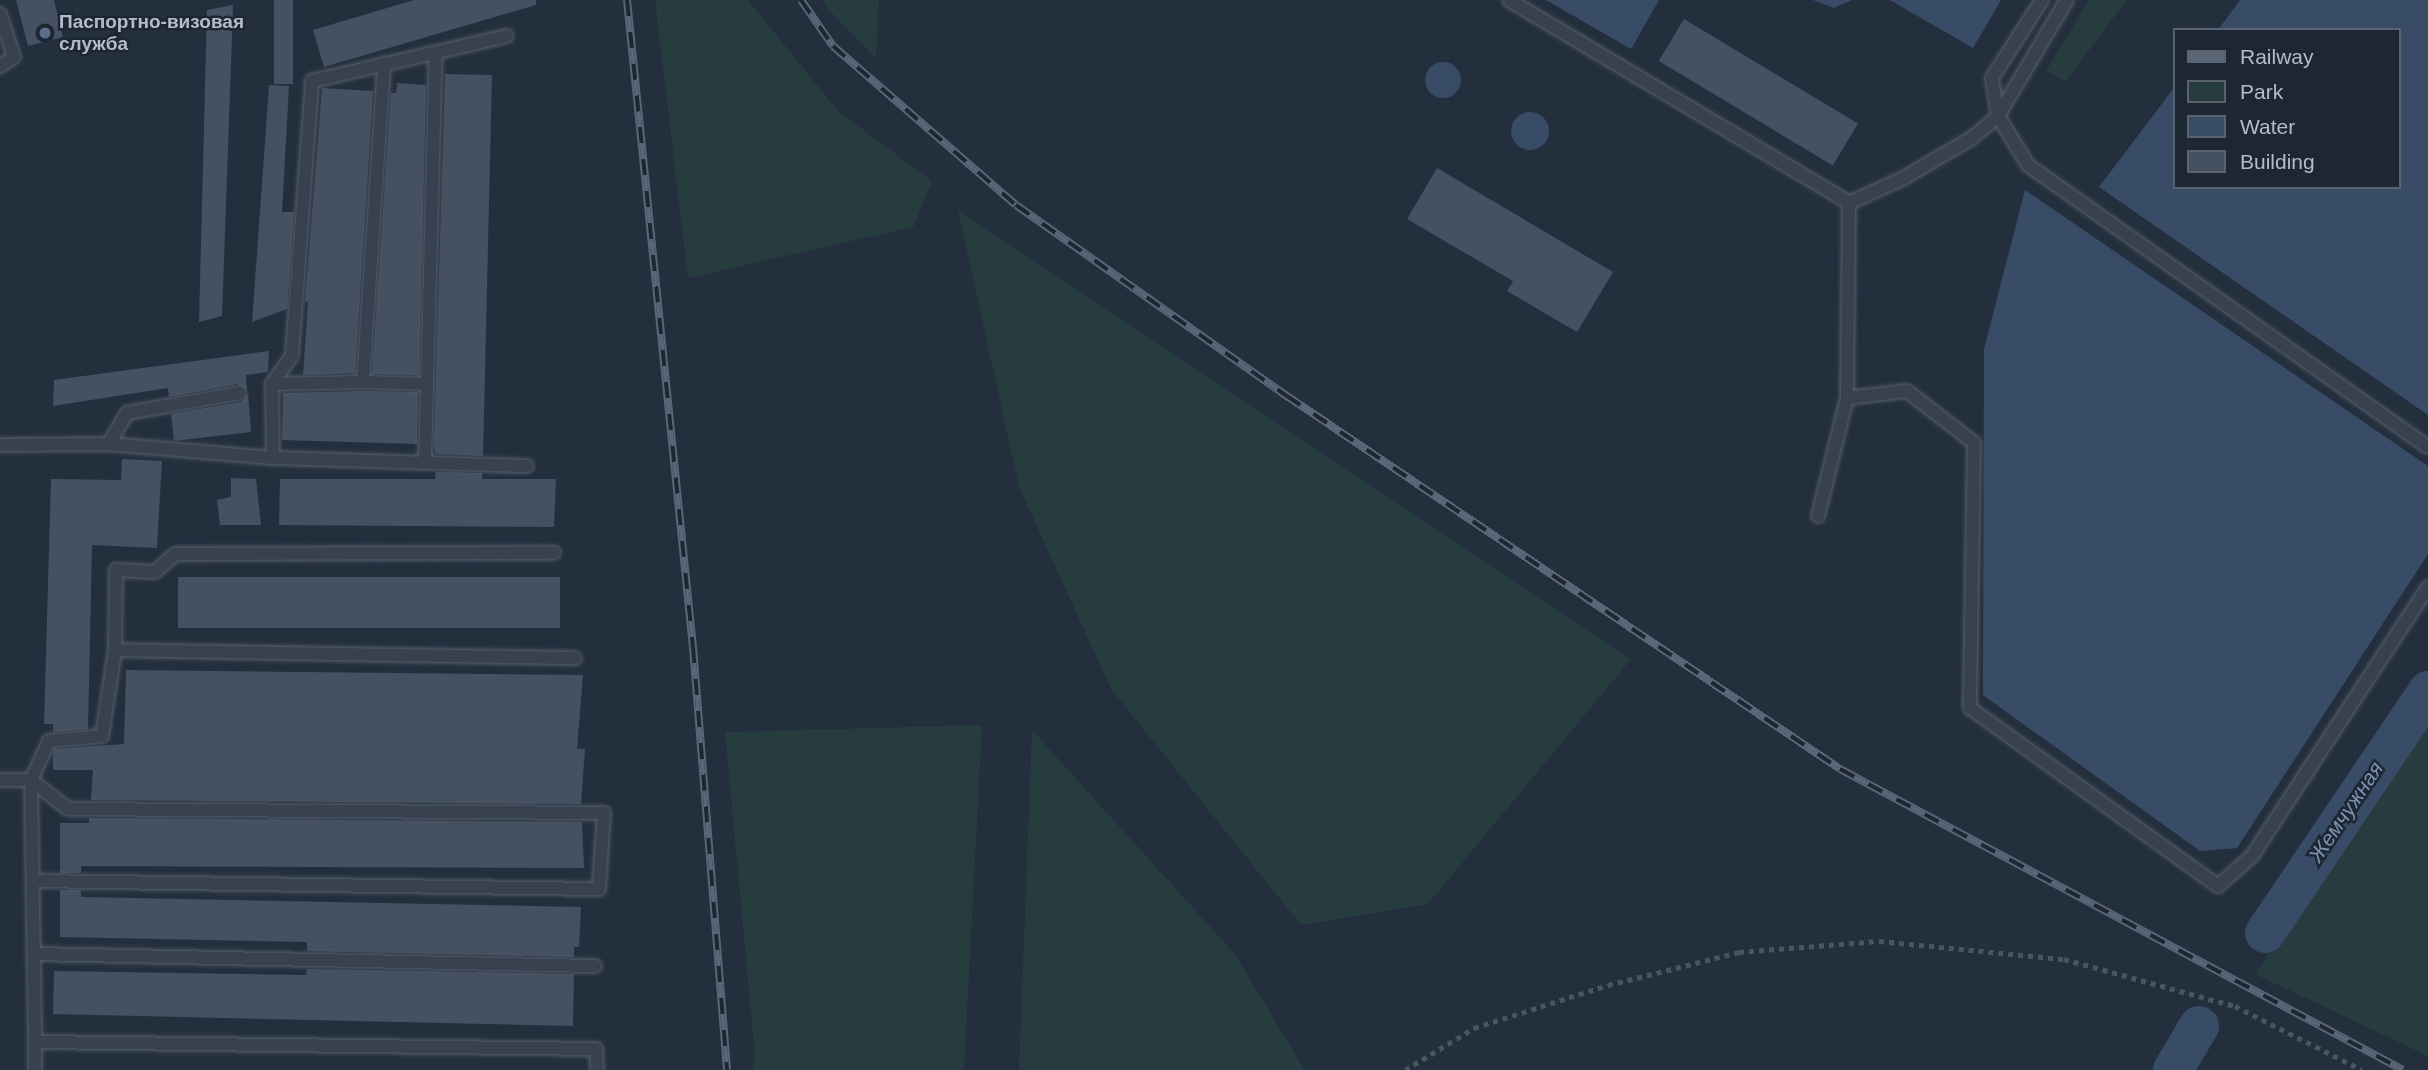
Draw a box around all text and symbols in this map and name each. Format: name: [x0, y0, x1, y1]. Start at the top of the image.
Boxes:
place label: Паспортно-визовая служба: [59, 11, 244, 55]
marker: Паспортно-визовая служба: [37, 25, 53, 41]
legend: [2172, 28, 2400, 189]
text: Railway: [2240, 45, 2314, 68]
text: Park: [2240, 80, 2283, 103]
text: Water: [2240, 115, 2295, 138]
text: Building: [2240, 150, 2315, 173]
water label: Жемчужная: [2303, 757, 2389, 867]

